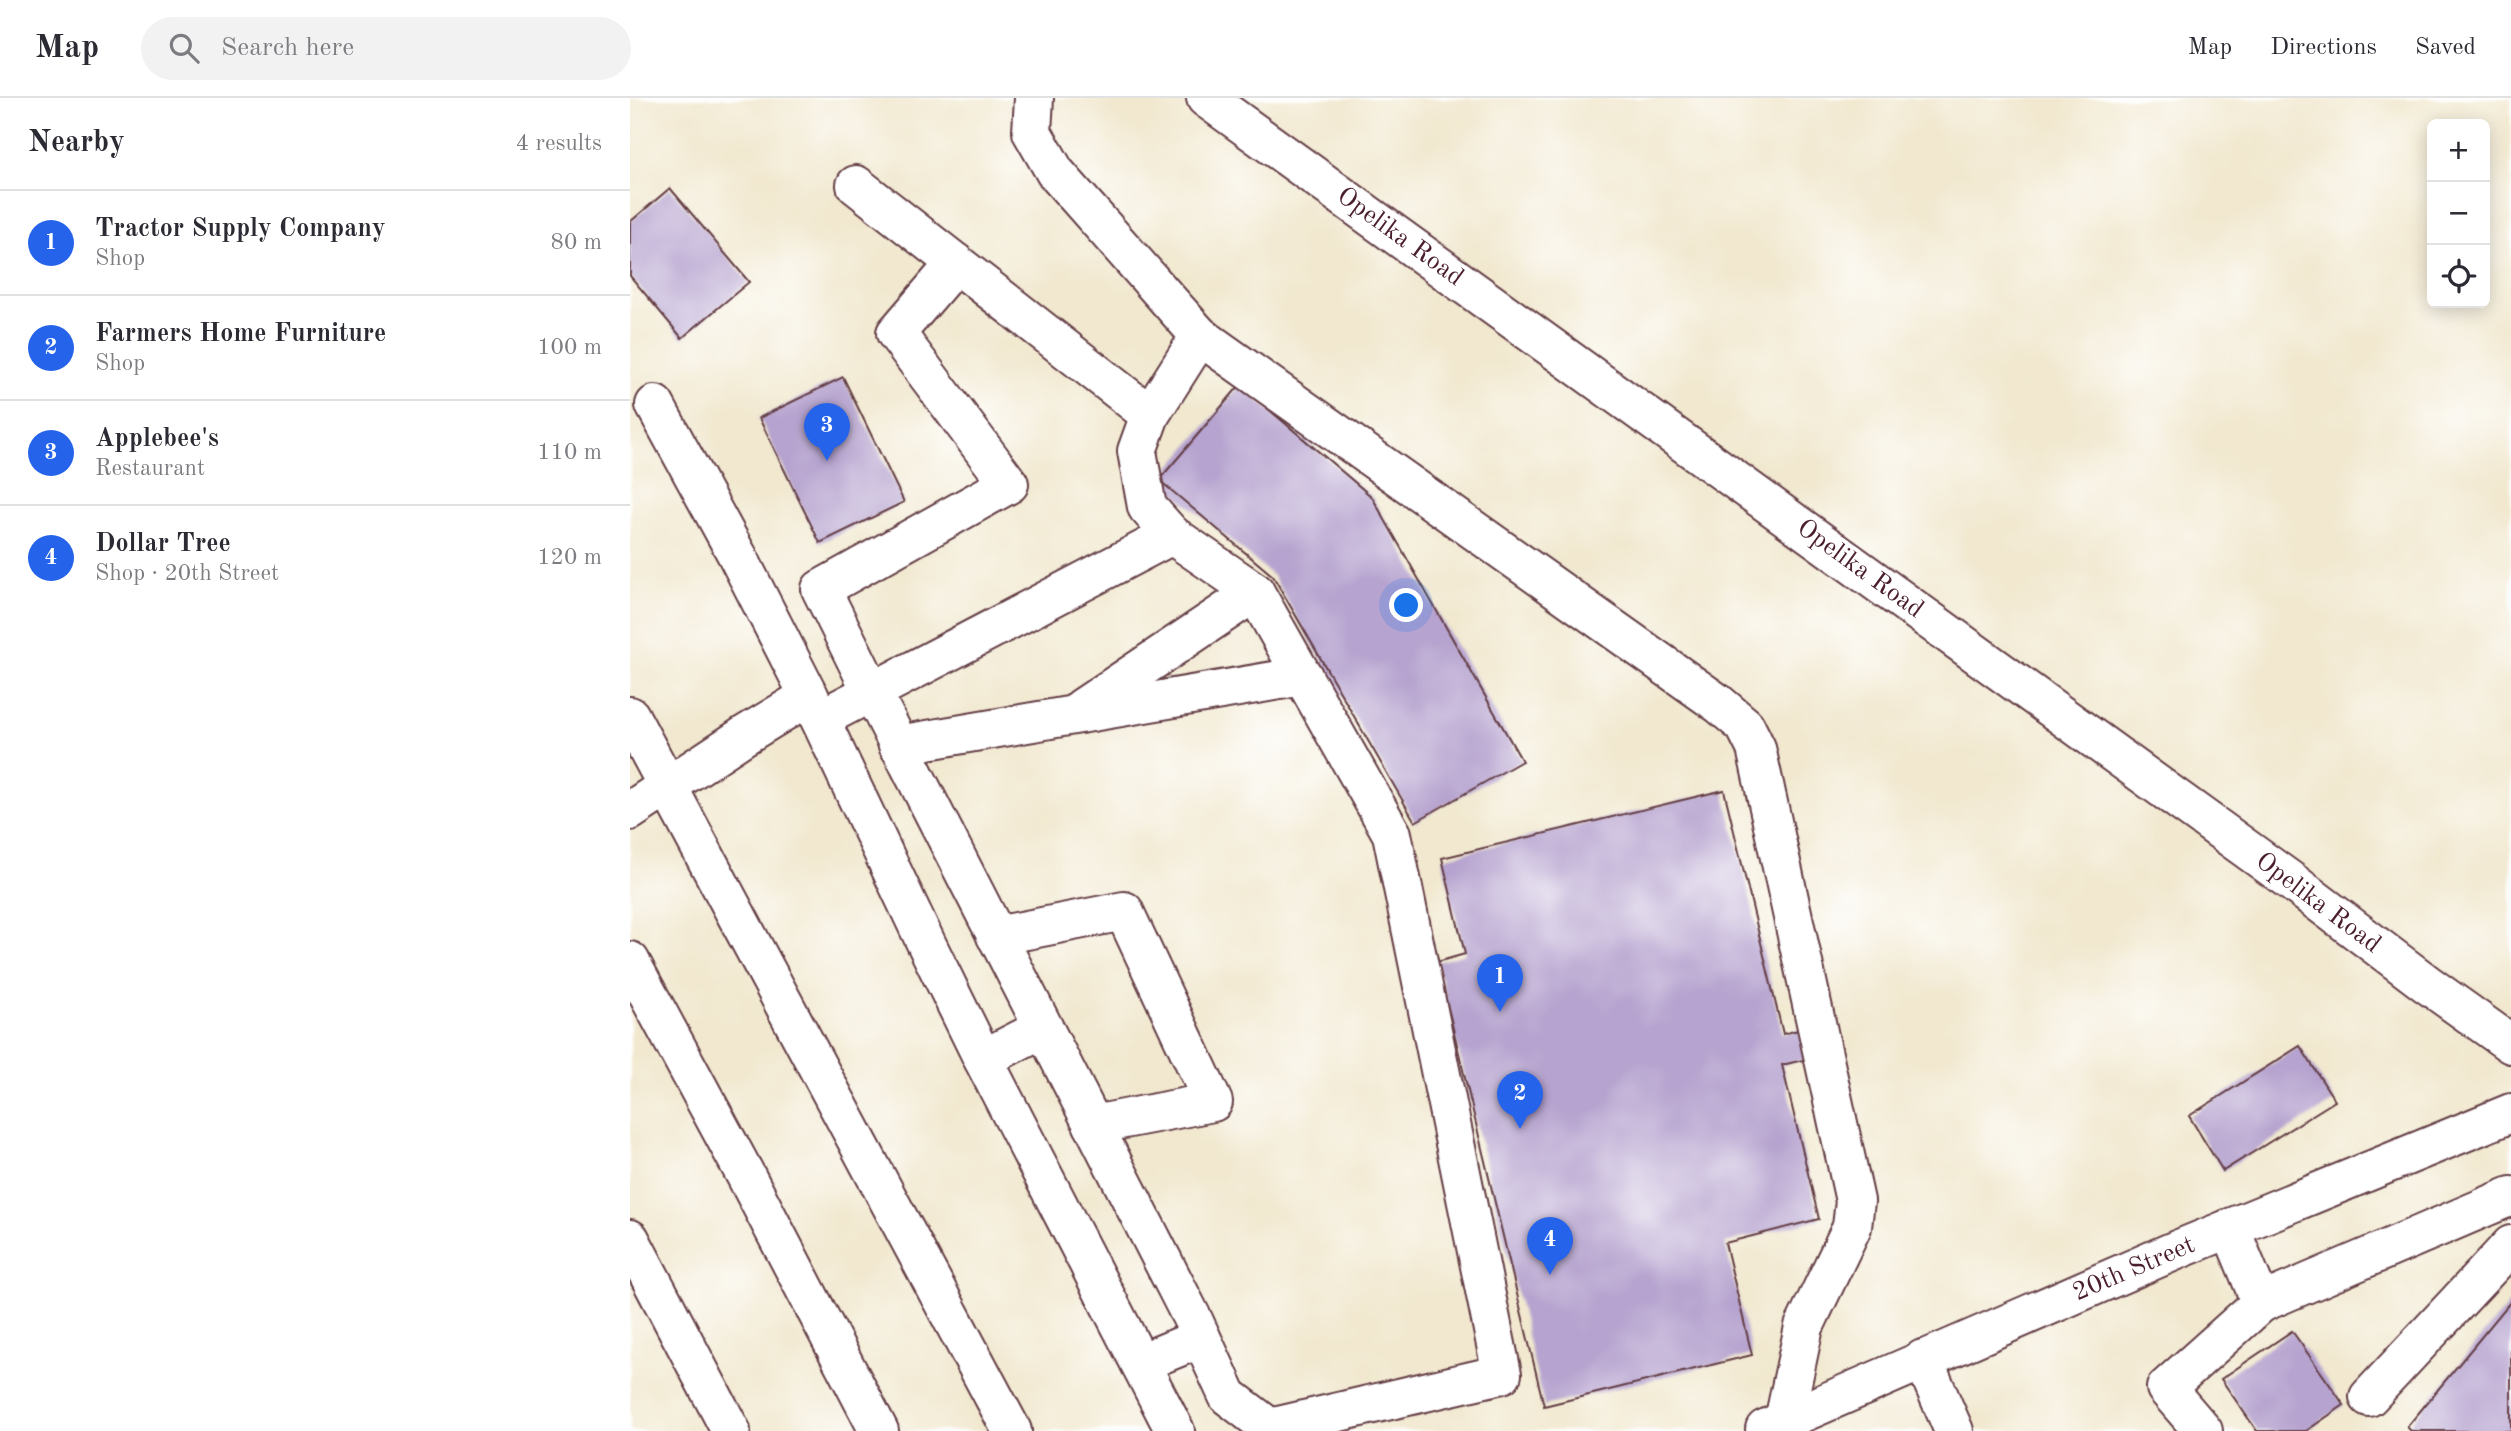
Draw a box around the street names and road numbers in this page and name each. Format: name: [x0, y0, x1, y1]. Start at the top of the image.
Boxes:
street label: Opelika Road: [1332, 183, 1468, 291]
street label: Opelika Road: [1792, 515, 1928, 623]
street label: Opelika Road: [2251, 848, 2385, 958]
street label: 20th Street: [2069, 1232, 2199, 1306]

